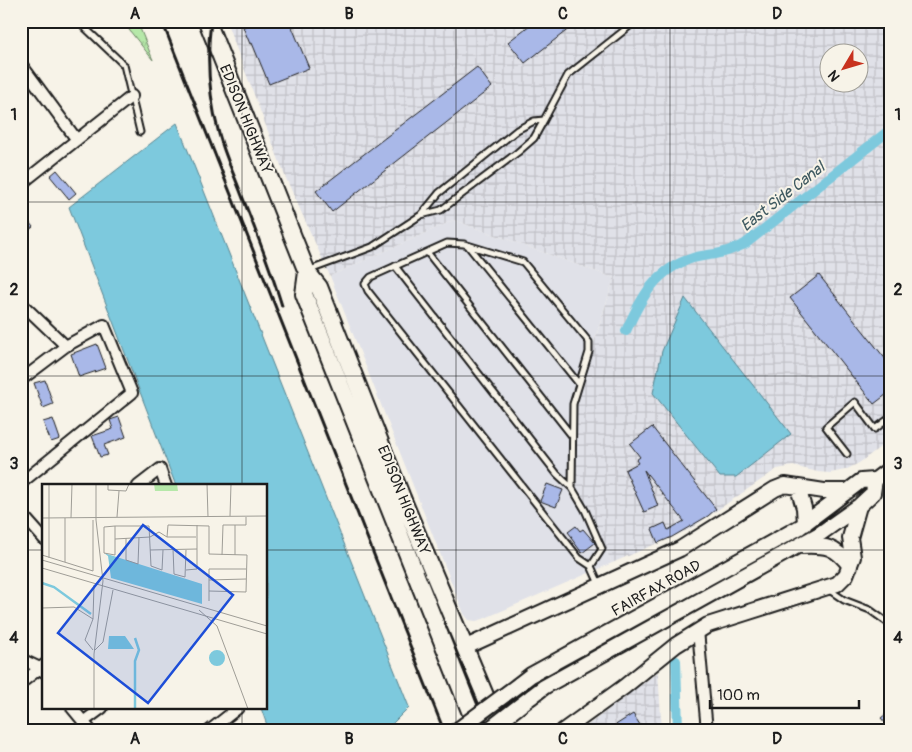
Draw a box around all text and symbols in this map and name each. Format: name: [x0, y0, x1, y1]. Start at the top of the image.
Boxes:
text: A: [130, 4, 141, 24]
text: B: [344, 4, 354, 24]
text: C: [558, 4, 568, 24]
text: D: [772, 4, 782, 24]
north arrow: [820, 42, 870, 92]
street label: EDISON HIGHWAY: [215, 62, 276, 177]
text: N: [825, 67, 844, 85]
text: 1: [11, 105, 17, 125]
text: 1: [895, 105, 901, 125]
water label: East Side Canal: [736, 156, 830, 236]
text: 2: [10, 280, 19, 300]
text: 2: [894, 280, 903, 300]
street label: EDISON HIGHWAY: [373, 443, 434, 558]
text: 3: [10, 454, 19, 474]
text: 3: [894, 454, 903, 474]
inset map: [42, 484, 268, 710]
street label: FAIRFAX ROAD: [608, 556, 704, 621]
text: 4: [9, 628, 19, 648]
text: 4: [893, 628, 903, 648]
scale bar: [710, 677, 858, 709]
text: 100 m: [717, 686, 760, 705]
text: A: [130, 729, 141, 749]
text: B: [344, 729, 354, 749]
text: C: [558, 729, 568, 749]
text: D: [772, 729, 782, 749]

